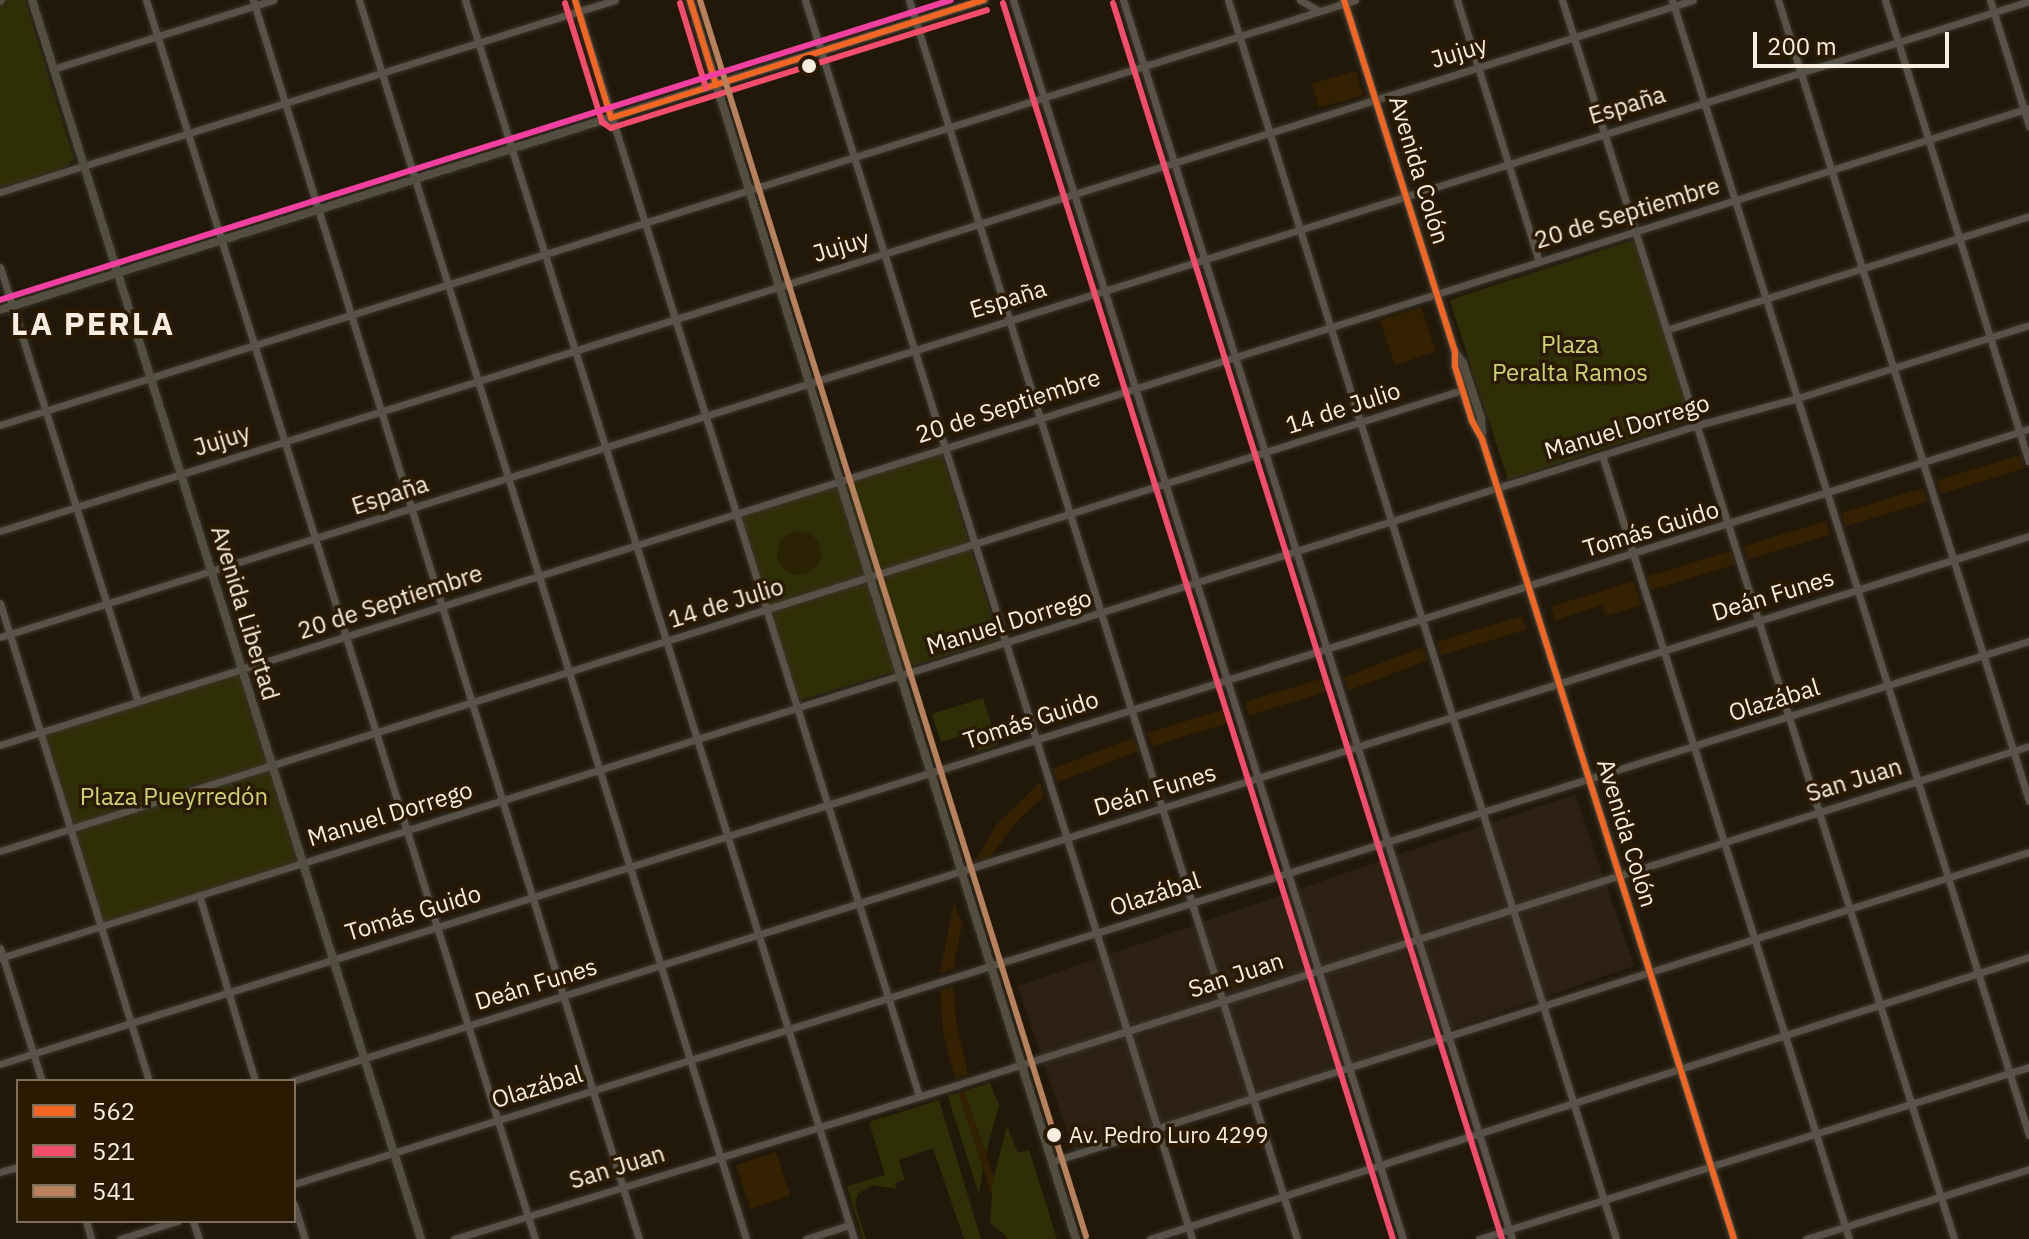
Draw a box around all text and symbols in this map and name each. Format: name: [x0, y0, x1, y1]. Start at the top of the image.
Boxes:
scale bar: [1757, 16, 1953, 66]
street label: Jujuy: [1427, 30, 1491, 74]
text: 200 m: [1767, 30, 1837, 62]
unlabelled marker: [801, 58, 817, 74]
street label: España: [1585, 80, 1669, 130]
street label: Avenida Colón: [1383, 92, 1455, 248]
street label: 20 de Septiembre: [1531, 171, 1723, 255]
street label: Jujuy: [809, 224, 873, 268]
street label: España: [966, 274, 1050, 324]
district label: LA PERLA: [11, 304, 175, 342]
park label: Plaza Peralta Ramos: [1492, 331, 1648, 387]
street label: 20 de Septiembre: [912, 363, 1104, 449]
street label: 14 de Julio: [1282, 376, 1404, 440]
street label: Manuel Dorrego: [1541, 388, 1713, 466]
street label: Jujuy: [190, 418, 254, 462]
street label: España: [348, 469, 432, 521]
street label: Tomás Guido: [1580, 495, 1722, 563]
street label: Avenida Libertad: [205, 522, 285, 704]
street label: 20 de Septiembre: [294, 559, 486, 645]
street label: Deán Funes: [1708, 563, 1838, 627]
street label: 14 de Julio: [665, 572, 787, 634]
street label: Manuel Dorrego: [923, 583, 1095, 661]
street label: Olazábal: [1725, 673, 1823, 727]
street label: Tomás Guido: [960, 685, 1102, 755]
street label: San Juan: [1803, 752, 1905, 808]
street label: Avenida Colón: [1591, 755, 1663, 911]
street label: Deán Funes: [1090, 758, 1220, 822]
street label: Manuel Dorrego: [304, 775, 476, 853]
park label: Plaza Pueyrredón: [80, 783, 268, 811]
street label: Olazábal: [1106, 866, 1204, 922]
street label: Tomás Guido: [342, 879, 484, 947]
street label: San Juan: [1185, 946, 1287, 1004]
street label: Deán Funes: [471, 952, 601, 1016]
street label: Olazábal: [488, 1060, 586, 1114]
legend: [16, 1079, 296, 1223]
text: 562: [92, 1095, 135, 1127]
place label: Av. Pedro Luro 4299: [1069, 1122, 1268, 1148]
marker: Av. Pedro Luro 4299: [1046, 1127, 1062, 1143]
text: 521: [92, 1135, 135, 1167]
street label: San Juan: [566, 1139, 668, 1195]
text: 541: [92, 1175, 135, 1207]

